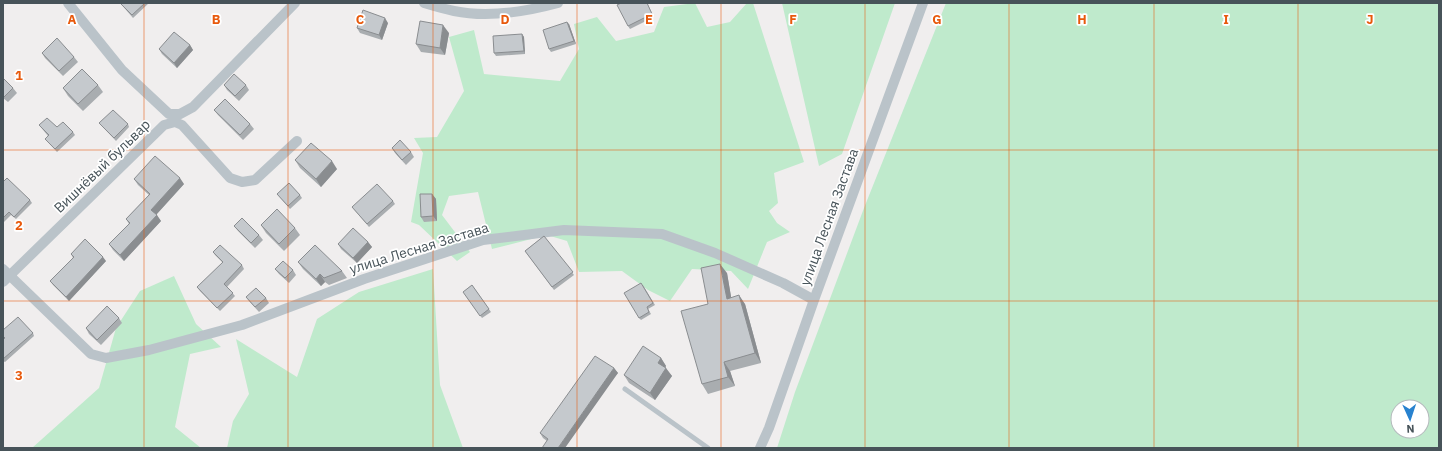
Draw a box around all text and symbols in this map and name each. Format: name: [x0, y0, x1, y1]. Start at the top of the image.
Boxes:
text: A: [68, 11, 77, 28]
text: B: [212, 11, 221, 28]
text: C: [356, 11, 365, 28]
text: D: [500, 11, 510, 28]
text: E: [645, 11, 653, 28]
text: F: [789, 11, 797, 28]
text: G: [932, 11, 942, 28]
text: H: [1077, 11, 1087, 28]
text: I: [1223, 11, 1229, 28]
text: J: [1366, 11, 1374, 28]
text: 1: [15, 67, 23, 84]
street label: Вишнёвый бульвар: [50, 115, 154, 217]
street label: улица Лесная Застава: [796, 145, 862, 288]
text: 2: [15, 217, 23, 234]
street label: улица Лесная Застава: [347, 218, 491, 278]
text: 3: [15, 367, 23, 384]
north arrow: [1390, 399, 1430, 439]
text: N: [1406, 422, 1415, 436]

